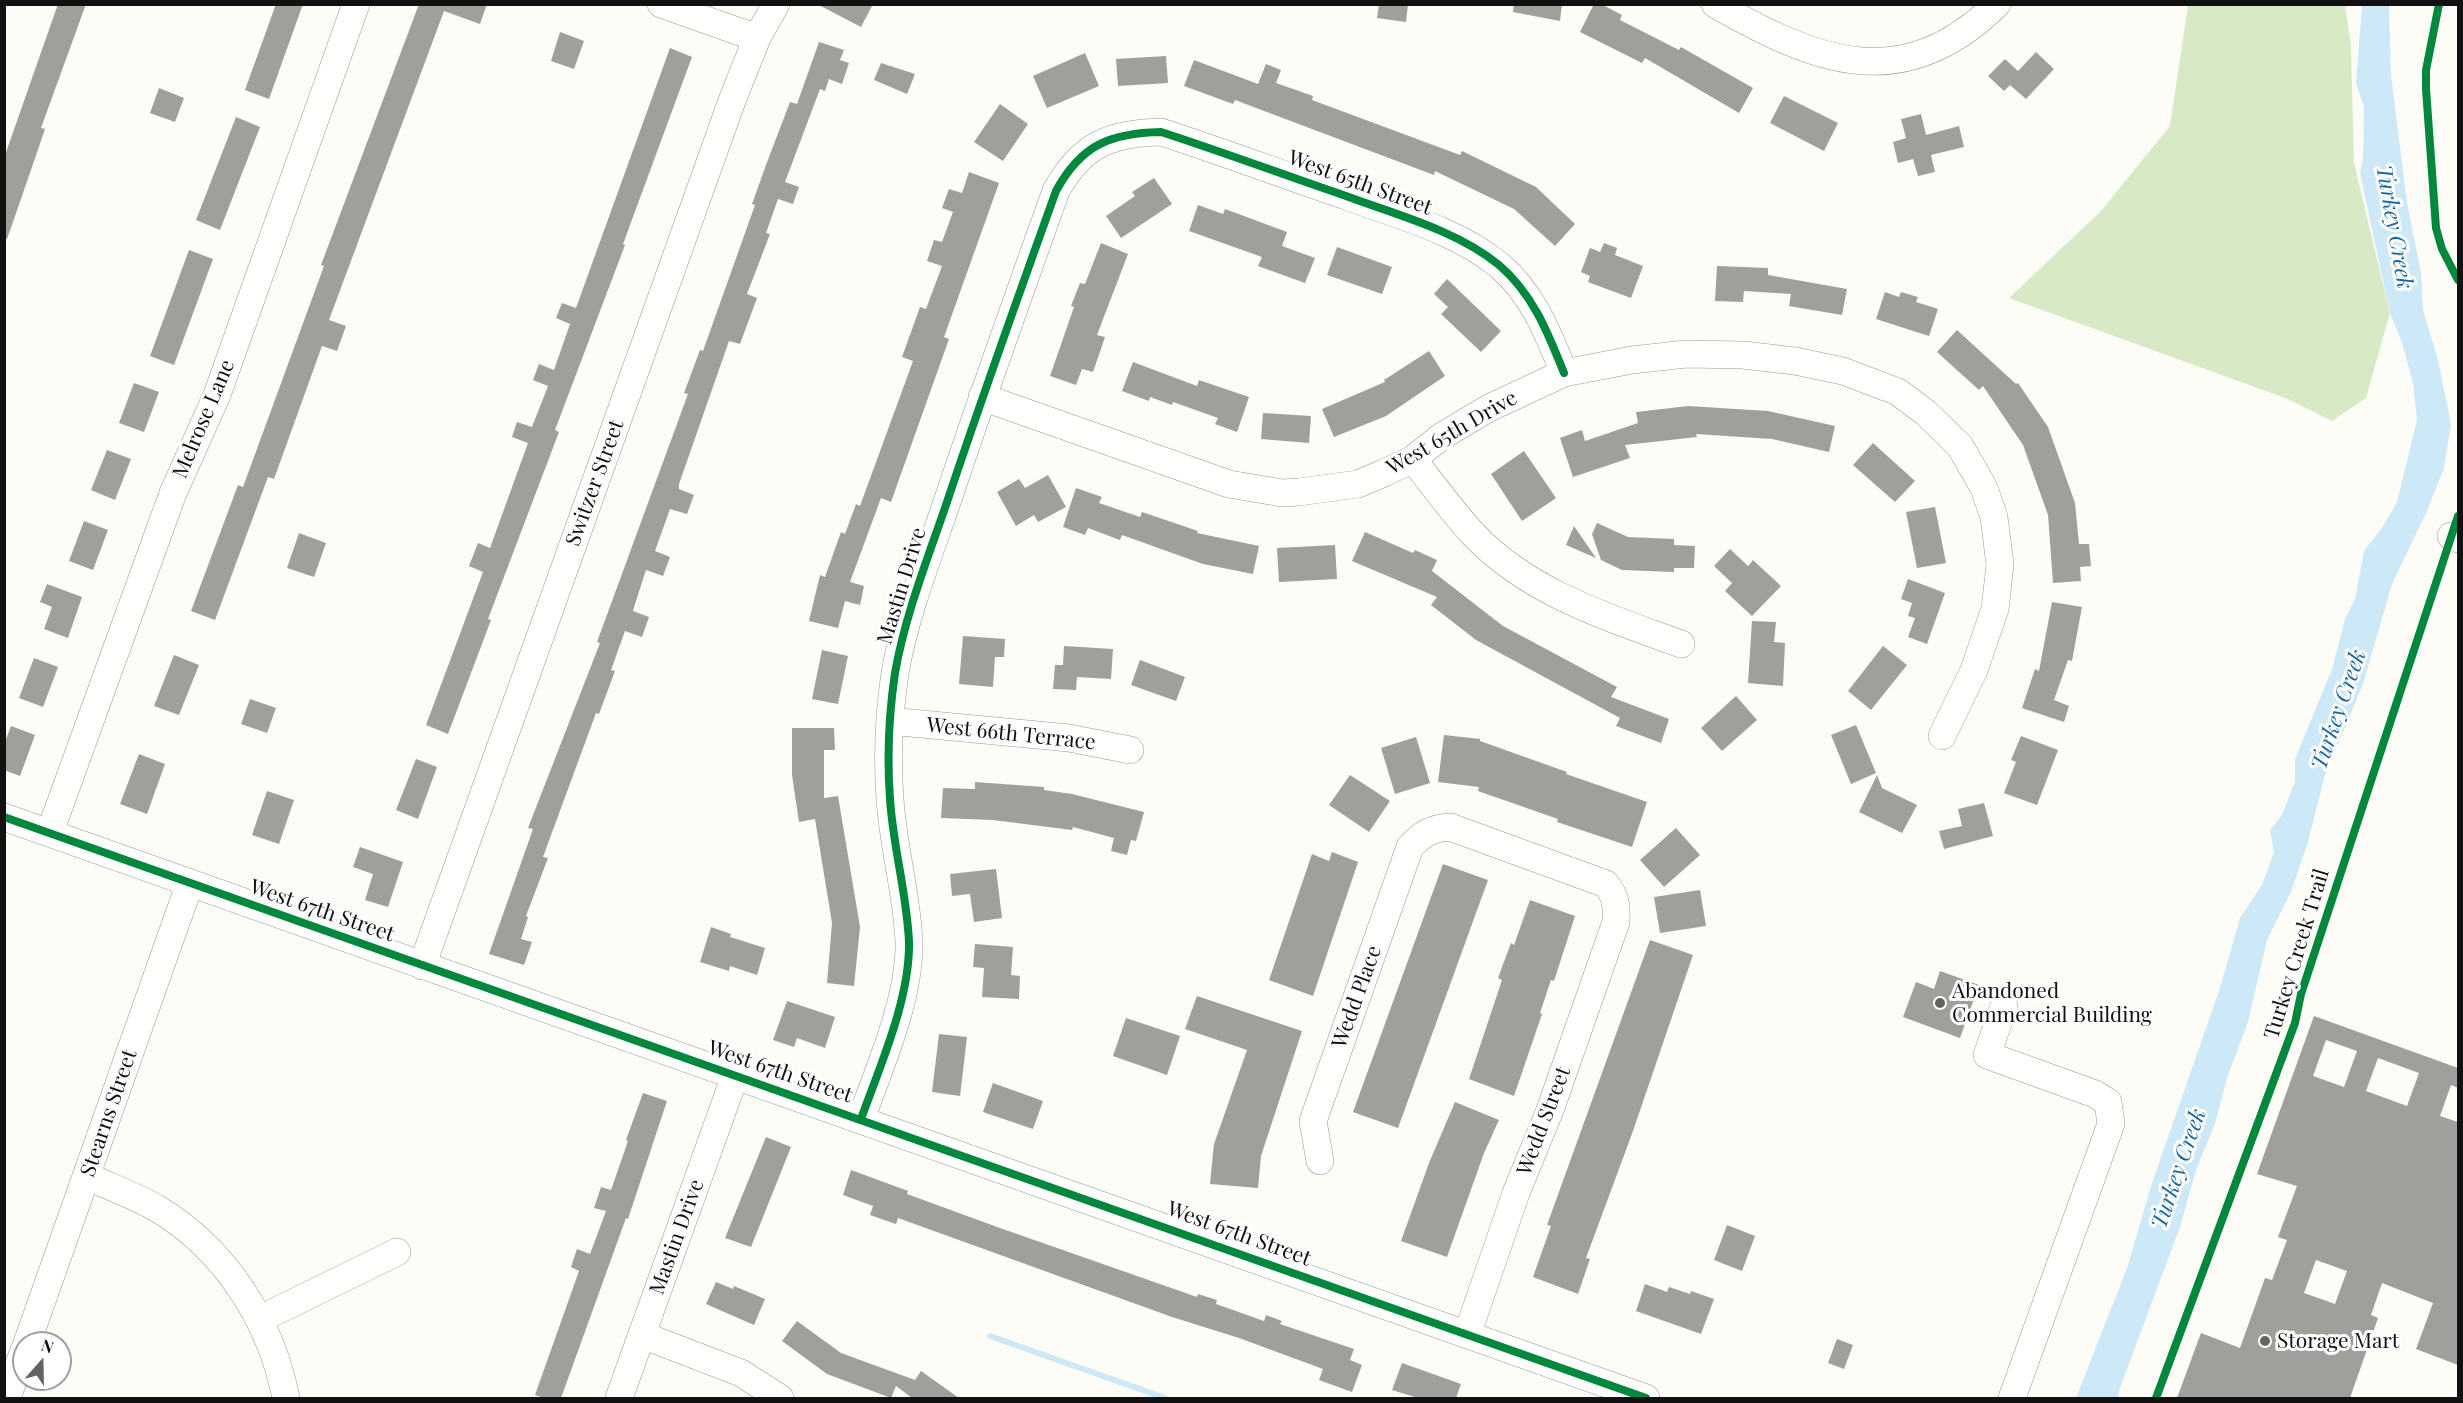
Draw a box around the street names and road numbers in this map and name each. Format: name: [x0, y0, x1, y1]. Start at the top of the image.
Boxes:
street label: West 65th Street: [1285, 145, 1435, 221]
street label: Melrose Lane: [168, 356, 240, 482]
street label: West 65th Drive: [1382, 386, 1522, 480]
street label: Switzer Street: [560, 416, 630, 550]
street label: Mastin Drive: [872, 525, 932, 647]
street label: West 66th Terrace: [925, 713, 1097, 755]
street label: Turkey Creek Trail: [2259, 866, 2335, 1042]
street label: West 67th Street: [247, 875, 397, 947]
street label: Wedd Place: [1327, 942, 1387, 1052]
street label: West 67th Street: [705, 1036, 855, 1108]
street label: Stearns Street: [75, 1046, 143, 1180]
street label: Wedd Street: [1512, 1063, 1576, 1179]
street label: Mastin Drive: [645, 1176, 709, 1298]
street label: West 67th Street: [1164, 1196, 1314, 1272]

